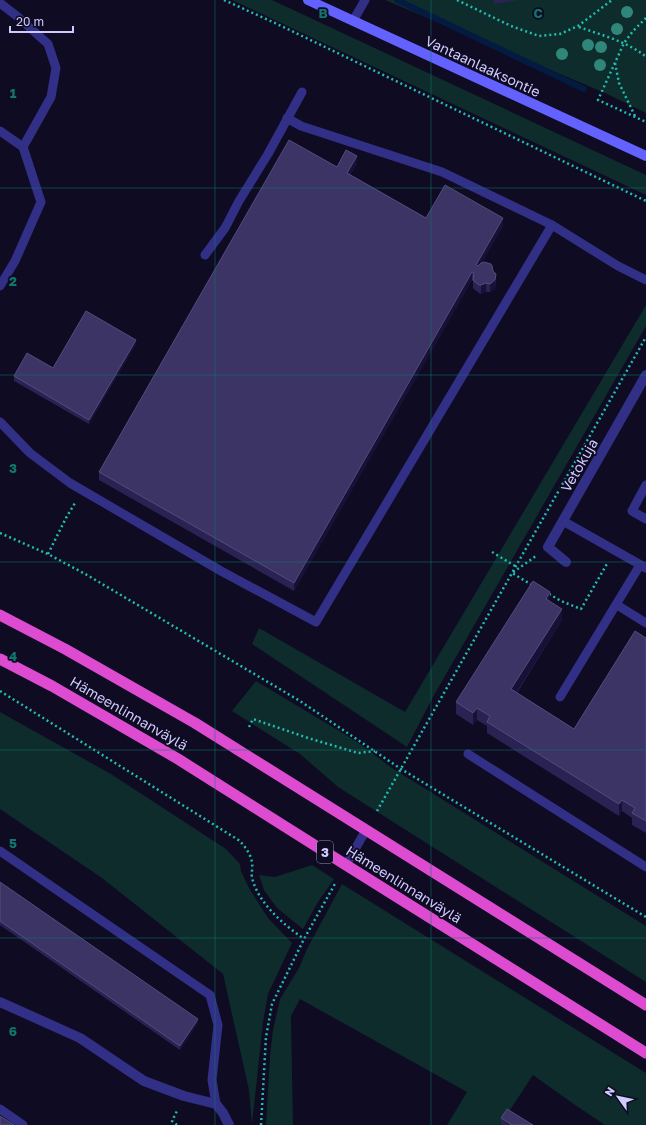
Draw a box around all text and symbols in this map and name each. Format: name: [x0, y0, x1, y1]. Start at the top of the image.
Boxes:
text: B: [318, 5, 328, 21]
text: C: [533, 5, 543, 21]
scale bar: [10, 8, 73, 34]
text: 20 m: [16, 14, 44, 29]
street label: Vantaanlaaksontie: [423, 32, 543, 100]
text: 1: [10, 85, 17, 101]
text: 2: [9, 273, 17, 289]
street label: Vetokuja: [557, 435, 601, 495]
text: 3: [9, 460, 17, 476]
text: 4: [9, 648, 17, 664]
street label: Hämeenlinnanväylä: [67, 672, 191, 754]
text: 5: [9, 835, 17, 851]
road number: 3: [317, 841, 333, 863]
street label: Hämeenlinnanväylä: [343, 842, 465, 926]
text: 6: [9, 1023, 17, 1039]
north arrow: [598, 1077, 638, 1117]
text: N: [601, 1084, 617, 1098]

